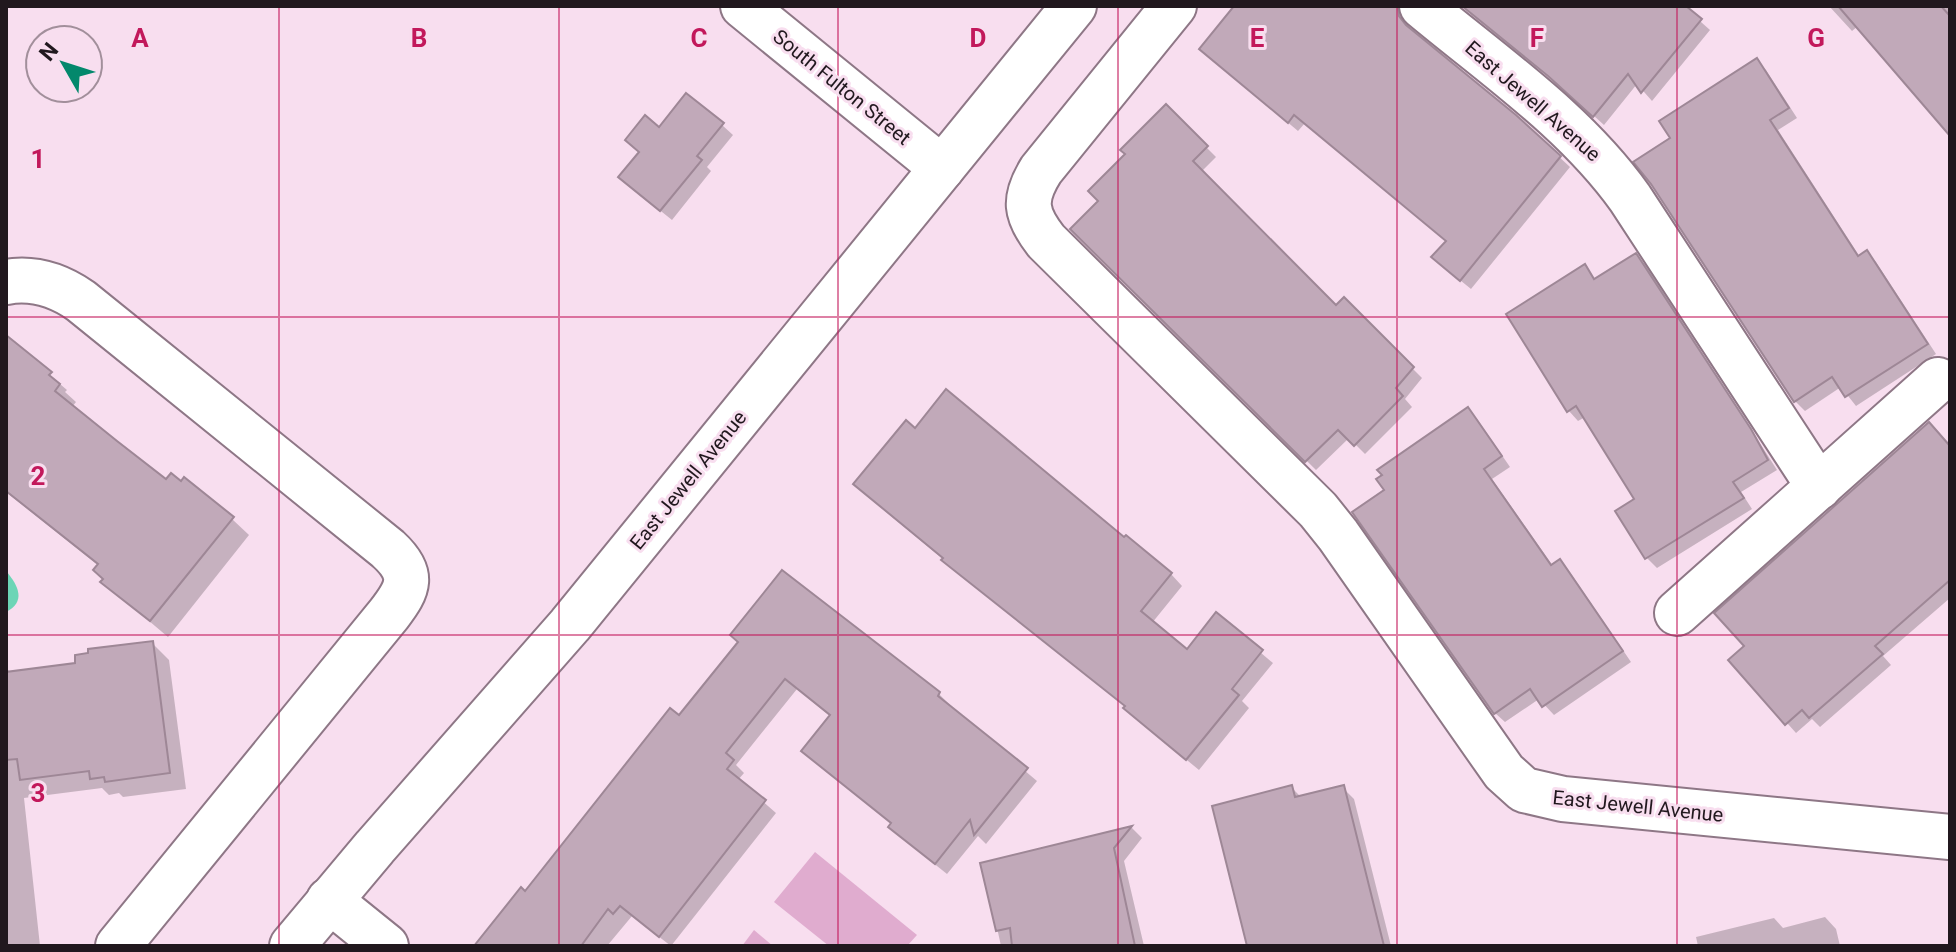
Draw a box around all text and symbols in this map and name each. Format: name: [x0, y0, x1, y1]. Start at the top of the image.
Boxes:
text: A: [131, 23, 149, 53]
text: B: [411, 23, 427, 53]
text: C: [690, 23, 708, 53]
text: D: [970, 23, 986, 53]
text: E: [1250, 23, 1265, 53]
text: F: [1530, 23, 1544, 53]
text: G: [1807, 23, 1825, 53]
north arrow: [24, 24, 104, 104]
street label: South Fulton Street: [768, 24, 916, 150]
street label: East Jewell Avenue: [1460, 36, 1606, 166]
text: N: [34, 38, 63, 66]
text: 1: [31, 144, 45, 174]
street label: East Jewell Avenue: [625, 406, 751, 554]
text: 2: [31, 461, 45, 491]
text: 3: [31, 778, 45, 808]
street label: East Jewell Avenue: [1551, 785, 1725, 827]

